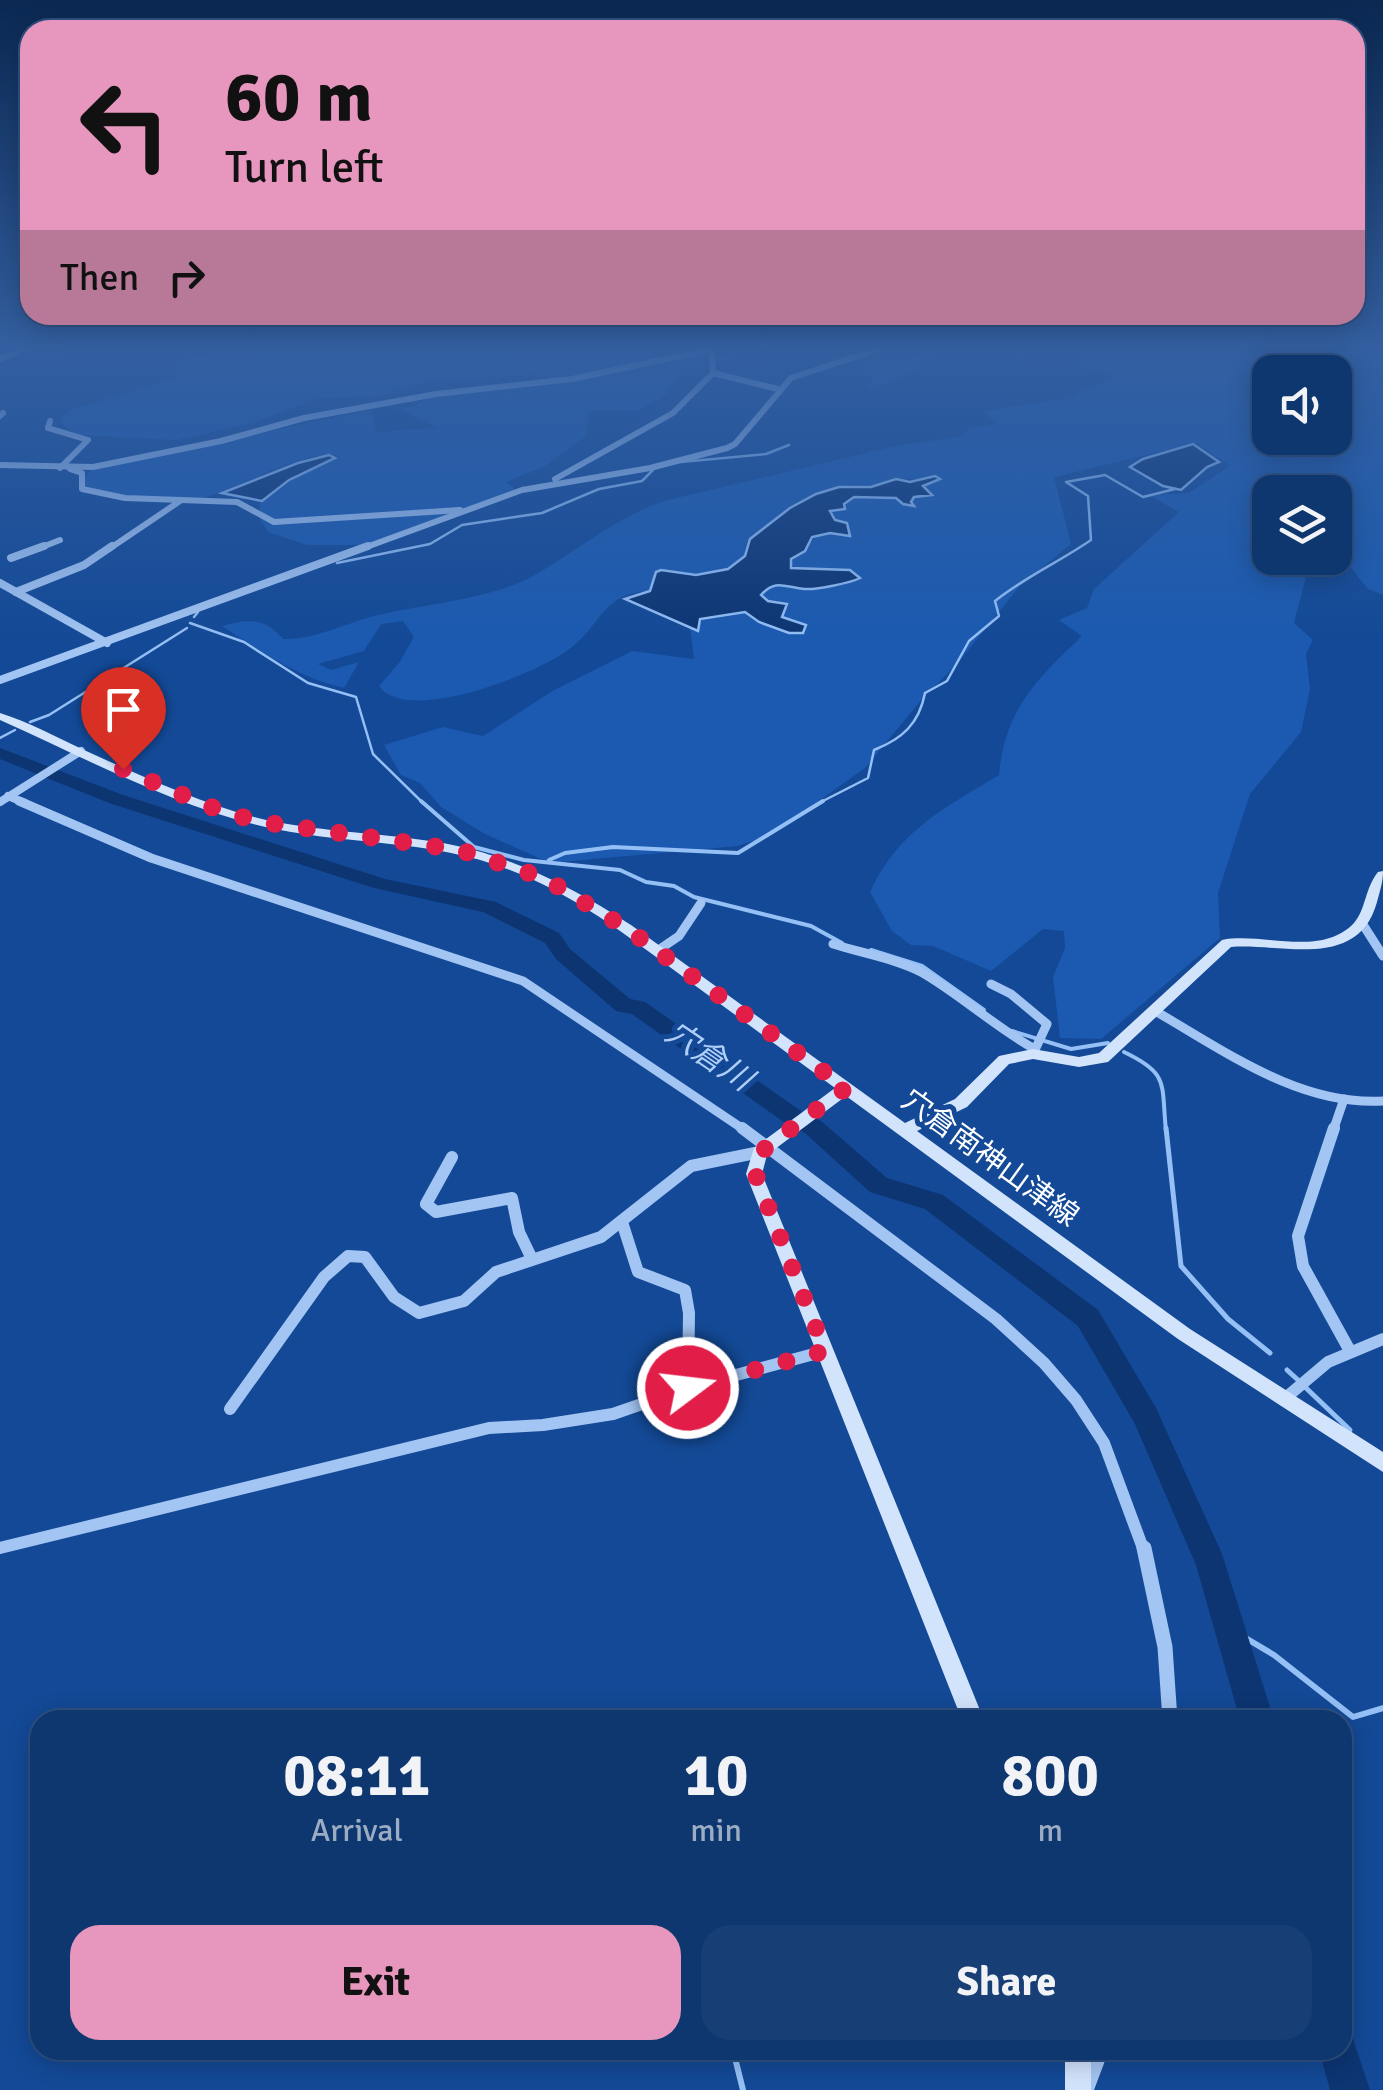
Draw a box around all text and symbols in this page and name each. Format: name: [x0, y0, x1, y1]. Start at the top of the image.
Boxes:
text: 60 m: [225, 54, 373, 140]
icon: left: [60, 60, 190, 190]
text: Turn left: [225, 140, 384, 195]
icon: right: [159, 250, 214, 305]
text: Then: [60, 254, 139, 301]
map controls: [1252, 355, 1352, 575]
button: sound: [1252, 355, 1352, 455]
button: layers: [1252, 475, 1352, 575]
pin: [81, 667, 166, 770]
icon: arrive: [96, 682, 151, 737]
water label: 穴倉川: [658, 1013, 762, 1101]
street label: 穴倉南神山津線: [894, 1081, 1086, 1235]
position arrow: [636, 1336, 740, 1440]
text: 08:11: [283, 1739, 430, 1813]
text: 10: [684, 1739, 748, 1813]
text: 800: [1002, 1739, 1099, 1813]
text: Arrival: [311, 1811, 403, 1850]
text: min: [690, 1811, 742, 1850]
text: m: [1037, 1811, 1063, 1850]
button: Exit: [70, 1925, 681, 2040]
button: Share: [701, 1925, 1312, 2040]

